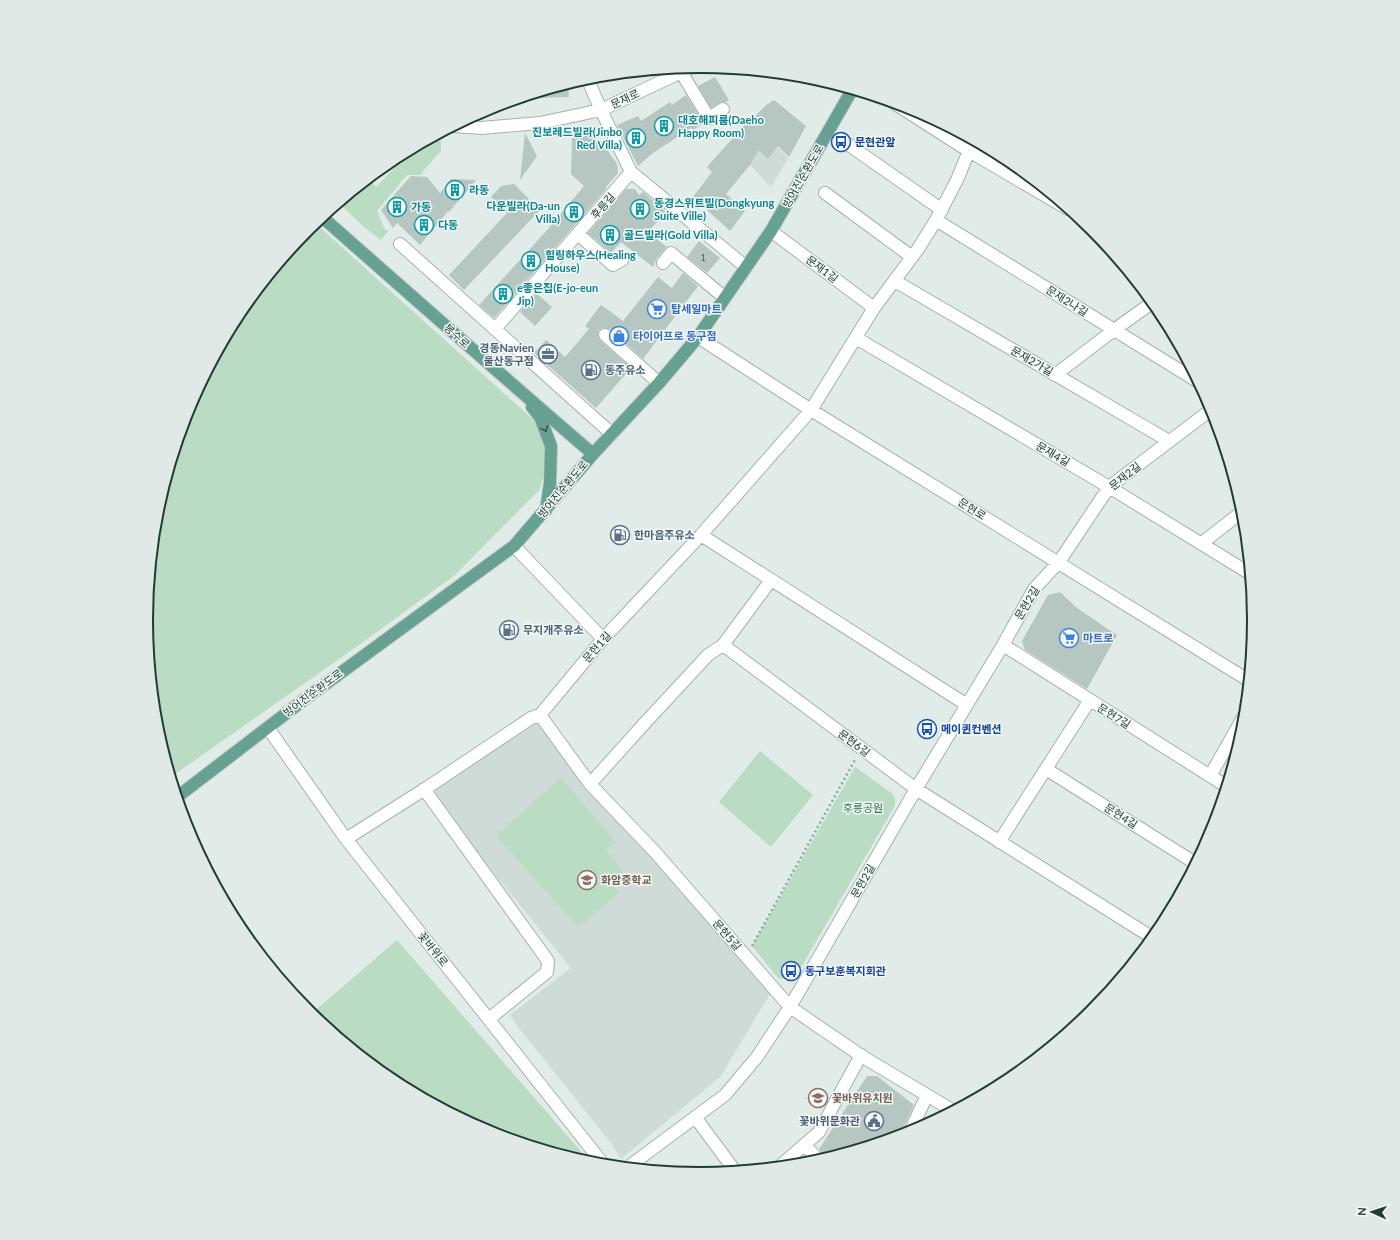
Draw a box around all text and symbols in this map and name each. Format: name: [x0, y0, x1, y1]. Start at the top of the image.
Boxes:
street label: 문재로: [608, 86, 641, 111]
place label: 대호해피룸(Daeho Happy Room): [678, 113, 764, 139]
building icon: 대호해피룸(Daeho Happy Room): [653, 115, 675, 137]
place label: 진보레드빌라(Jinbo Red Villa): [532, 125, 622, 151]
building icon: 진보레드빌라(Jinbo Red Villa): [625, 127, 647, 149]
bus stop icon: 문현관앞: [830, 131, 852, 153]
place label: 문현관앞: [855, 135, 895, 148]
street label: 방어진순환도로: [779, 142, 826, 210]
building icon: 라동: [444, 179, 466, 201]
place label: 라동: [469, 183, 489, 196]
street label: 후릉길: [588, 190, 617, 221]
building icon: 가동: [386, 196, 408, 218]
place label: 동경스위트빌(Dongkyung Suite Ville): [654, 196, 774, 222]
building icon: 동경스위트빌(Dongkyung Suite Ville): [629, 198, 651, 220]
place label: 다운빌라(Da-un Villa): [486, 199, 560, 225]
place label: 가동: [411, 200, 431, 213]
building icon: 다운빌라(Da-un Villa): [563, 201, 585, 223]
building icon: 다동: [413, 214, 435, 236]
place label: 다동: [438, 218, 458, 231]
building icon: 골드빌라(Gold Villa): [599, 224, 621, 246]
place label: 골드빌라(Gold Villa): [624, 228, 717, 241]
place label: 힐링하우스(Healing House): [545, 248, 636, 274]
building icon: 힐링하우스(Healing House): [520, 250, 542, 272]
house number: 1: [700, 252, 706, 263]
street label: 문재1길: [804, 252, 841, 285]
place label: e좋은집(E-jo-eun Jip): [517, 281, 598, 307]
building icon: e좋은집(E-jo-eun Jip): [492, 283, 514, 305]
street label: 문재2나길: [1044, 283, 1091, 319]
supermarket icon: 탑세일마트: [646, 298, 668, 320]
place label: 탑세일마트: [671, 302, 722, 315]
street label: 봉수로: [442, 321, 473, 351]
shop icon: 타이어프로 동구점: [608, 325, 630, 347]
place label: 타이어프로 동구점: [633, 329, 717, 342]
place label: 경동Navien 울산동구점: [479, 341, 534, 367]
office icon: 경동Navien 울산동구점: [537, 343, 559, 365]
street label: 문재2가길: [1009, 343, 1056, 378]
fuel station icon: 동주유소: [580, 359, 602, 381]
place label: 동주유소: [605, 363, 645, 376]
one-way arrow: [540, 426, 548, 433]
street label: 문재4길: [1034, 439, 1072, 468]
street label: 방어진순환도로: [535, 457, 590, 520]
street label: 문재2길: [1106, 459, 1143, 492]
street label: 문현로: [956, 495, 989, 522]
fuel station icon: 한마음주유소: [609, 524, 631, 546]
place label: 한마음주유소: [634, 528, 695, 541]
street label: 문현2길: [1012, 584, 1042, 622]
fuel station icon: 무지개주유소: [498, 619, 520, 641]
place label: 무지개주유소: [523, 623, 584, 636]
supermarket icon: 마트로: [1058, 627, 1080, 649]
street label: 문현1길: [580, 629, 614, 665]
place label: 마트로: [1083, 631, 1113, 644]
street label: 방어진순환도로: [280, 666, 345, 719]
street label: 문현7길: [1095, 700, 1133, 731]
bus stop icon: 메이퀸컨벤션: [916, 718, 938, 740]
place label: 메이퀸컨벤션: [941, 722, 1002, 735]
street label: 문현6길: [836, 726, 873, 759]
street label: 문현4길: [1102, 800, 1140, 831]
park label: 후릉공원: [843, 801, 883, 814]
street label: 문현2길: [848, 862, 877, 900]
school or university icon: 화암중학교: [576, 869, 598, 891]
place label: 화암중학교: [601, 873, 652, 886]
street label: 문현5길: [710, 917, 744, 953]
street label: 꽃바위로: [416, 929, 451, 969]
bus stop icon: 동구보훈복지회관: [780, 960, 802, 982]
place label: 동구보훈복지회관: [805, 964, 886, 977]
school or university icon: 꽃바위유치원: [807, 1087, 829, 1109]
place label: 꽃바위유치원: [832, 1091, 893, 1104]
public building icon: 꽃바위문화관: [863, 1110, 885, 1132]
place label: 꽃바위문화관: [799, 1114, 860, 1127]
north arrow: [1352, 1192, 1392, 1232]
text: N: [1355, 1207, 1368, 1216]

